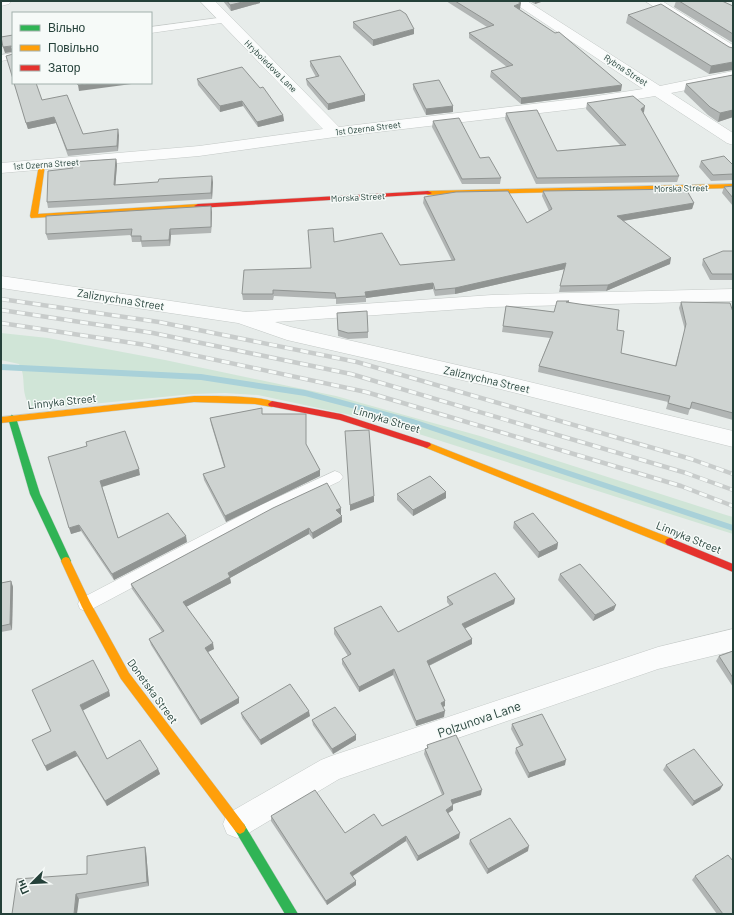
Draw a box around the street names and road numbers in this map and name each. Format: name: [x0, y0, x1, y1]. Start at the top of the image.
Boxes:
street label: Hryboiedova Lane: [242, 37, 300, 95]
street label: Rybna Street: [602, 52, 650, 88]
street label: 1st Ozerna Street: [335, 119, 401, 137]
street label: 1st Ozerna Street: [13, 156, 79, 172]
street label: Morska Street: [654, 182, 708, 194]
street label: Morska Street: [331, 190, 385, 204]
street label: Zaliznychna Street: [77, 286, 165, 312]
street label: Zaliznychna Street: [443, 363, 531, 395]
street label: Linnyka Street: [27, 391, 97, 411]
street label: Linnyka Street: [352, 403, 422, 435]
street label: Linnyka Street: [655, 518, 723, 556]
street label: Donetska Street: [125, 656, 181, 726]
street label: Polzunova Lane: [435, 697, 523, 741]

